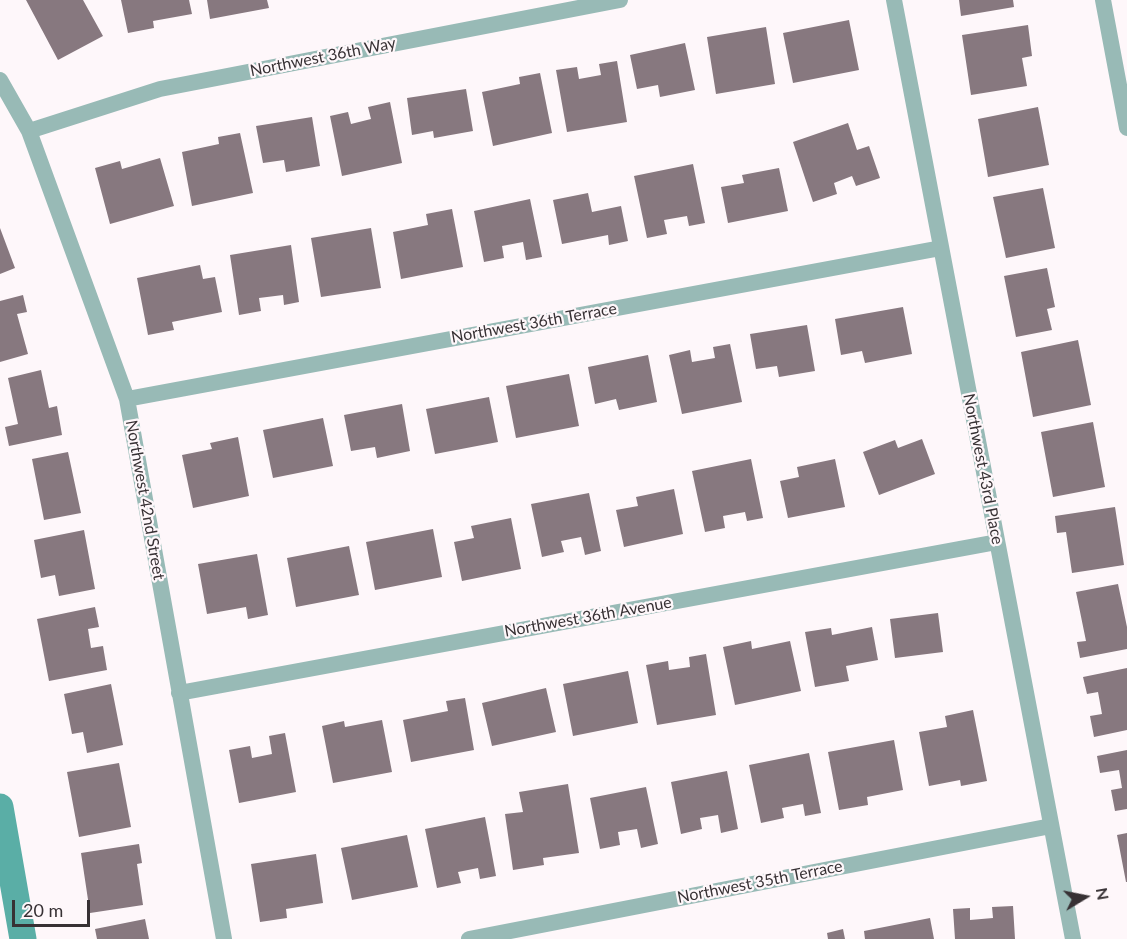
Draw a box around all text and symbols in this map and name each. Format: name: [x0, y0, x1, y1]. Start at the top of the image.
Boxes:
street label: Northwest 36th Way: [248, 33, 398, 81]
street label: Northwest 36th Terrace: [450, 299, 618, 347]
street label: Northwest 43rd Place: [959, 392, 1007, 546]
street label: Northwest 42nd Street: [121, 419, 169, 581]
street label: Northwest 36th Avenue: [503, 593, 673, 641]
street label: Northwest 35th Terrace: [676, 857, 844, 907]
north arrow: [1055, 867, 1115, 927]
text: N: [1093, 886, 1114, 901]
scale bar: [15, 888, 93, 926]
text: 20 m: [23, 899, 63, 921]

